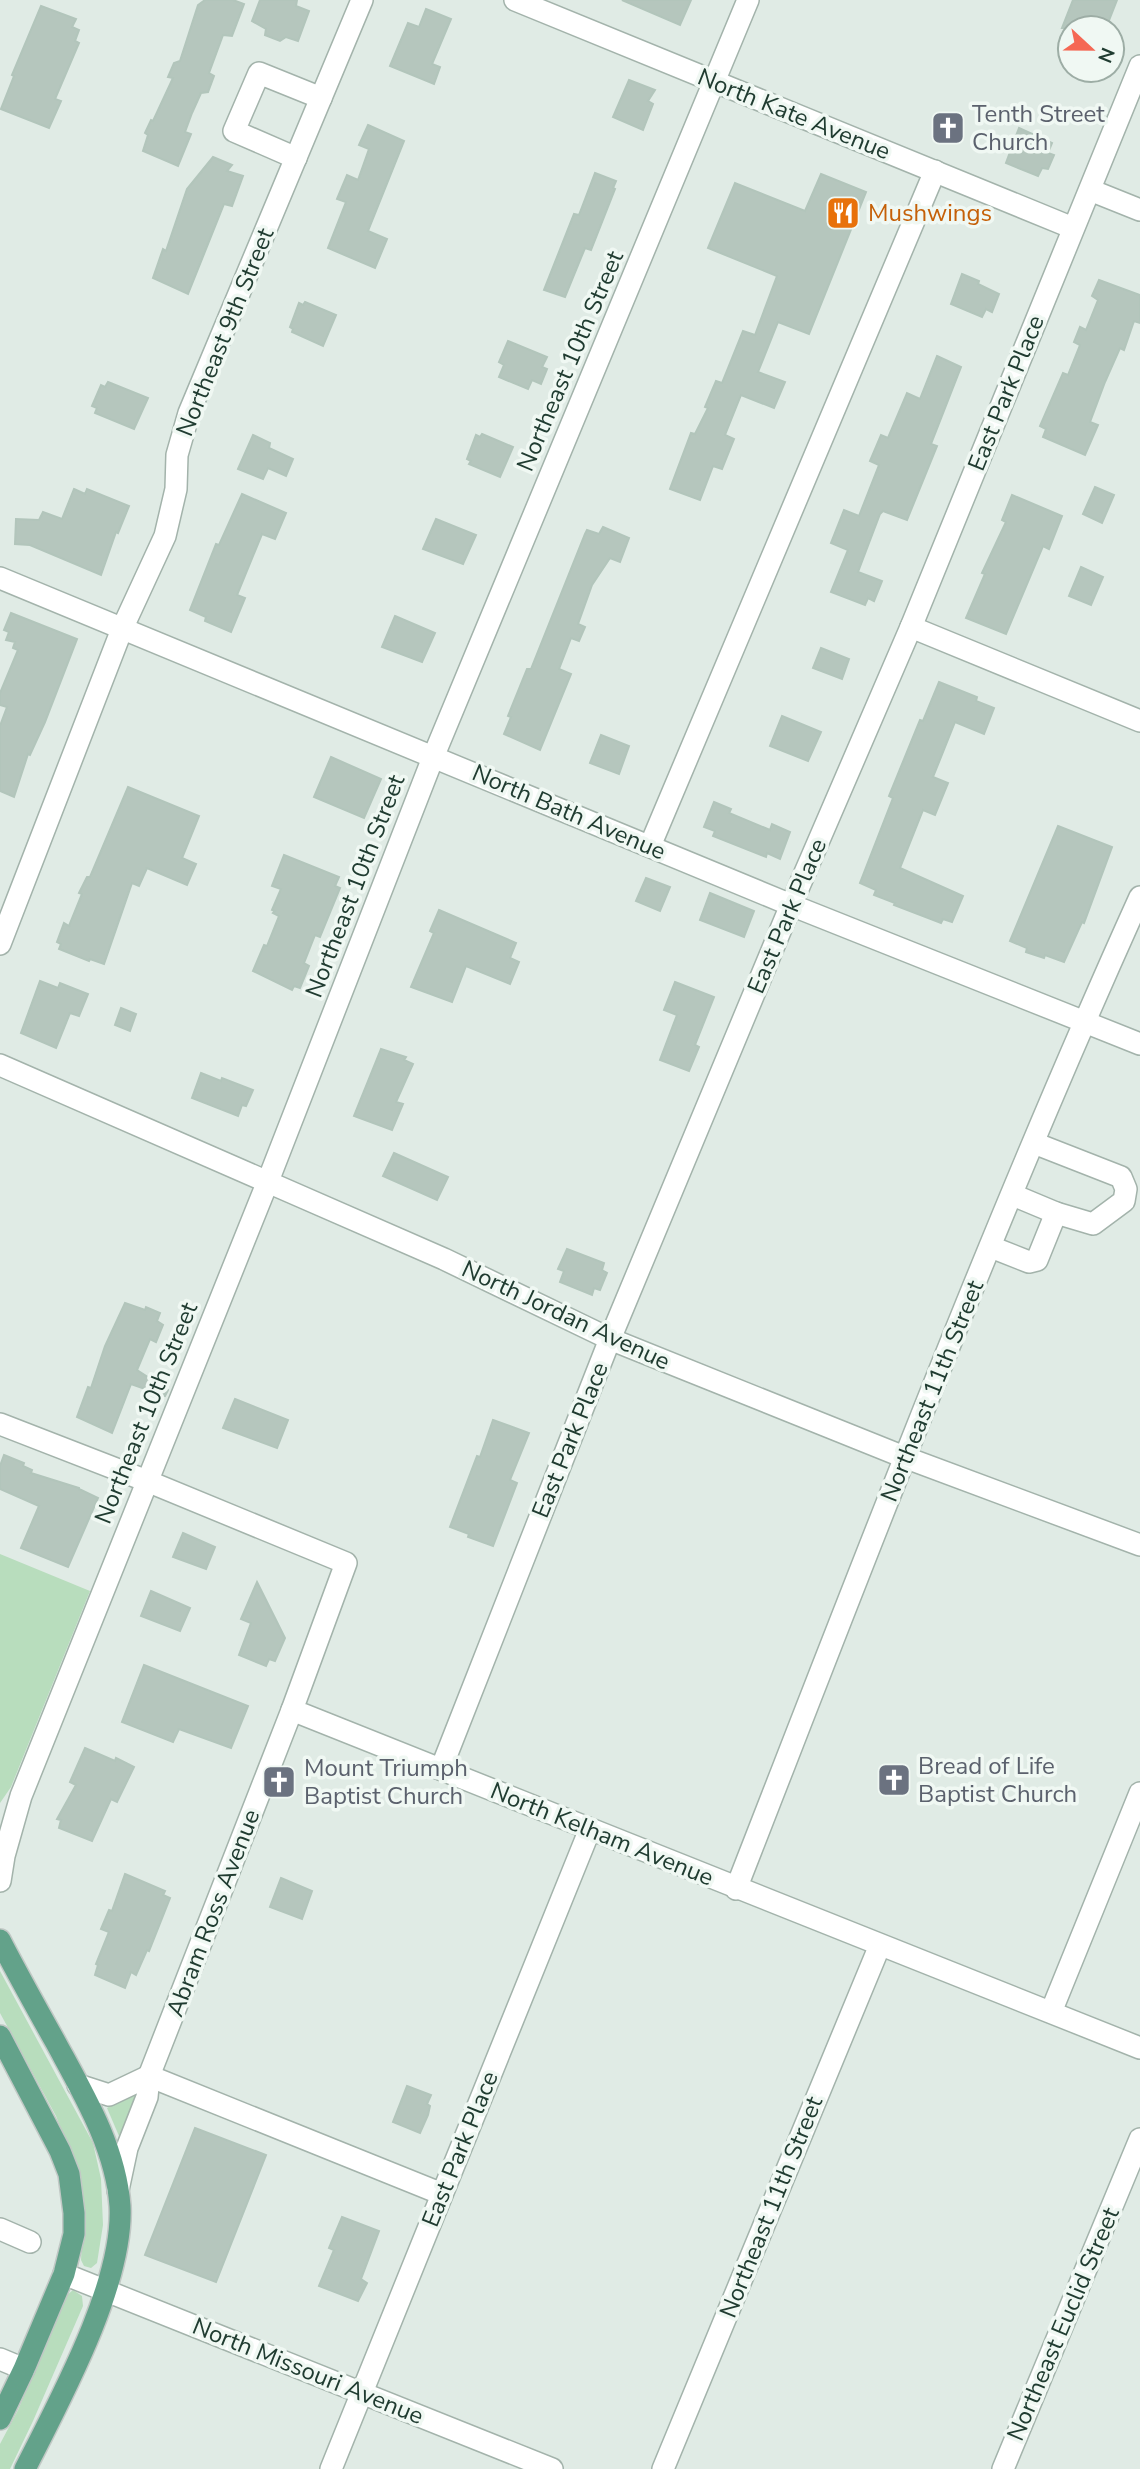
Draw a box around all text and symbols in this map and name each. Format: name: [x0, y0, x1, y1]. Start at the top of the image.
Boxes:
north arrow: [1056, 14, 1126, 84]
text: N: [1091, 44, 1121, 66]
street label: North Kate Avenue: [693, 61, 895, 167]
place label: Tenth Street Church: [972, 98, 1105, 158]
church icon: Tenth Street Church: [929, 109, 967, 147]
restaurant icon: Mushwings: [824, 194, 862, 232]
place label: Mushwings: [868, 197, 992, 229]
street label: Northeast 9th Street: [169, 223, 282, 441]
street label: Northeast 10th Street: [509, 245, 631, 476]
street label: East Park Place: [960, 310, 1052, 476]
street label: North Bath Avenue: [467, 757, 671, 867]
street label: Northeast 10th Street: [298, 769, 412, 1002]
street label: East Park Place: [740, 834, 834, 998]
street label: North Jordan Avenue: [457, 1253, 675, 1377]
street label: Northeast 11th Street: [873, 1275, 991, 1507]
street label: Northeast 10th Street: [87, 1297, 205, 1529]
street label: East Park Place: [524, 1357, 616, 1523]
place label: Bread of Life Baptist Church: [918, 1750, 1077, 1810]
place label: Mount Triumph Baptist Church: [304, 1752, 468, 1812]
church icon: Bread of Life Baptist Church: [875, 1761, 913, 1799]
church icon: Mount Triumph Baptist Church: [260, 1763, 298, 1801]
street label: North Kelham Avenue: [486, 1775, 718, 1893]
street label: Abram Ross Avenue: [159, 1805, 267, 2021]
street label: East Park Place: [414, 2066, 506, 2232]
street label: Northeast 11th Street: [712, 2091, 830, 2323]
street label: Northeast Euclid Street: [999, 2202, 1127, 2446]
street label: North Missouri Avenue: [188, 2310, 428, 2432]

